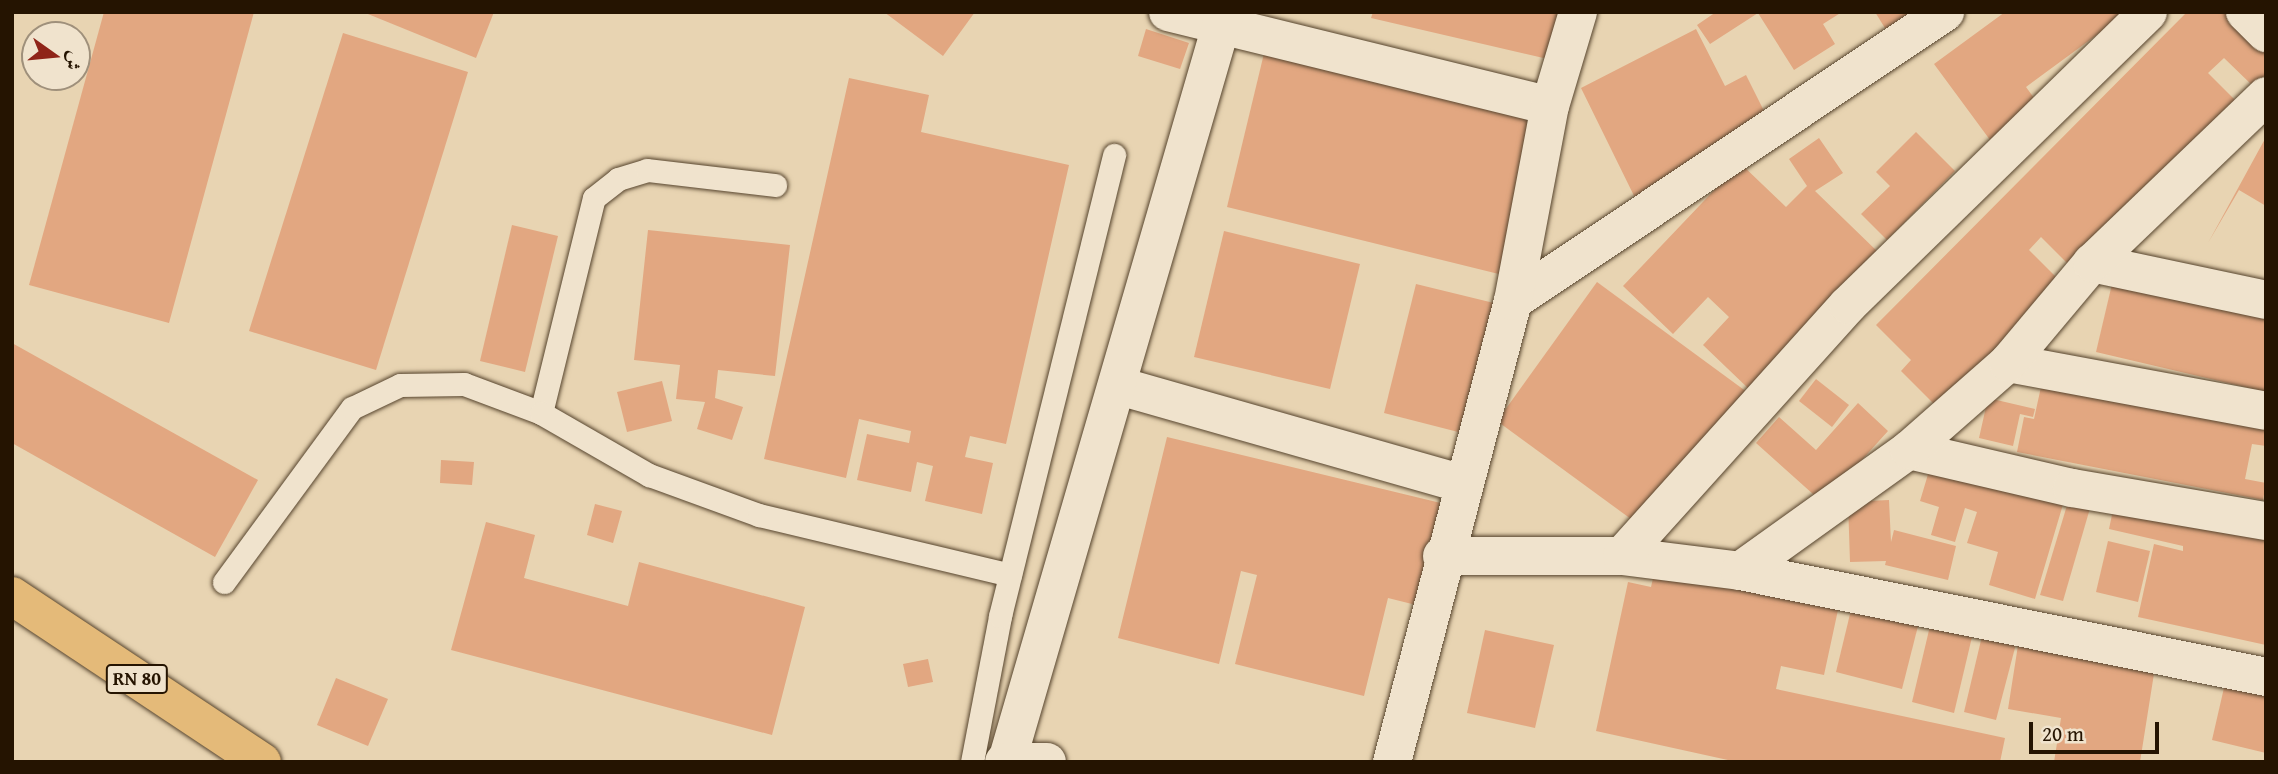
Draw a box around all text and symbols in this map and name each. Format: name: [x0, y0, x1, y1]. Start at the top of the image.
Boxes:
north arrow: [21, 21, 91, 91]
text: ش: [58, 48, 90, 74]
road number: RN 80: [106, 664, 168, 694]
scale bar: [2033, 708, 2162, 752]
text: 20 m: [2042, 718, 2084, 749]

